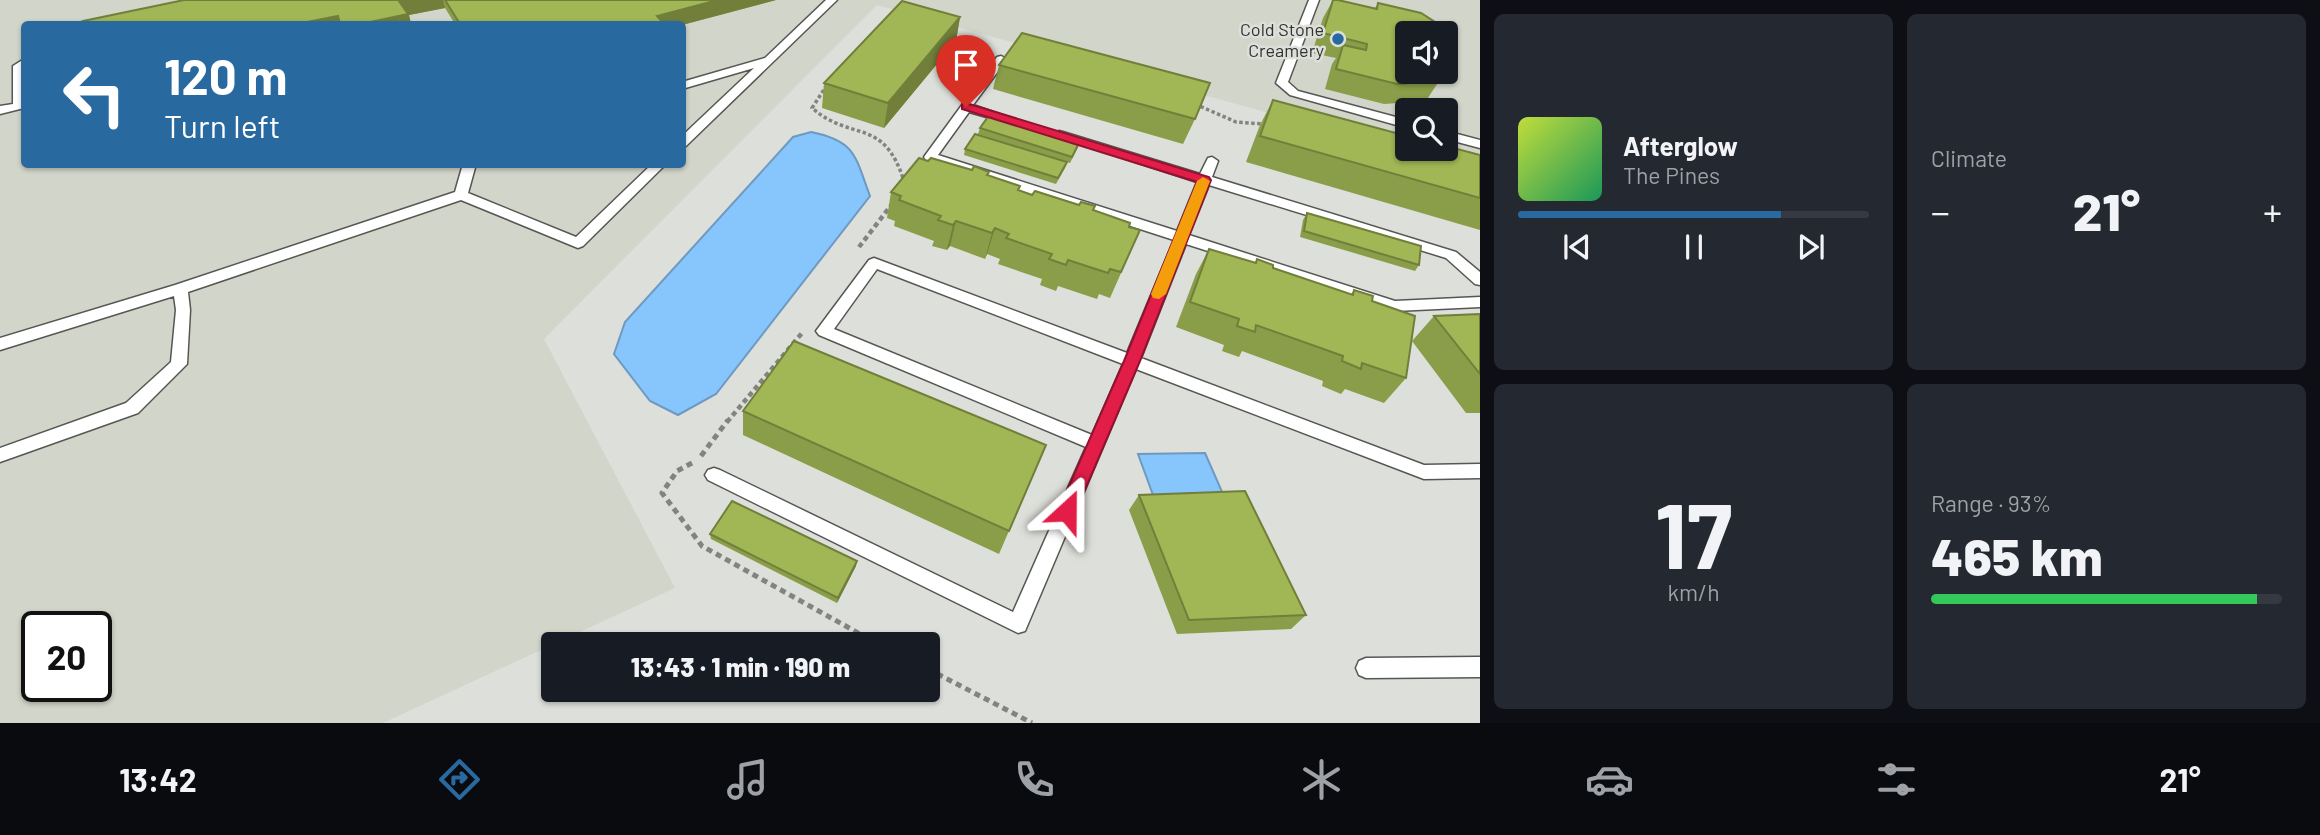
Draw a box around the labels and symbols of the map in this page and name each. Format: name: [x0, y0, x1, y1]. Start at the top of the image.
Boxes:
place label: Cold Stone Creamery: [1240, 18, 1324, 61]
marker: Cold Stone Creamery: [1330, 31, 1346, 47]
pin: [936, 35, 996, 107]
position arrow: [1030, 474, 1104, 548]
speed limit sign: 20: [21, 611, 112, 702]

